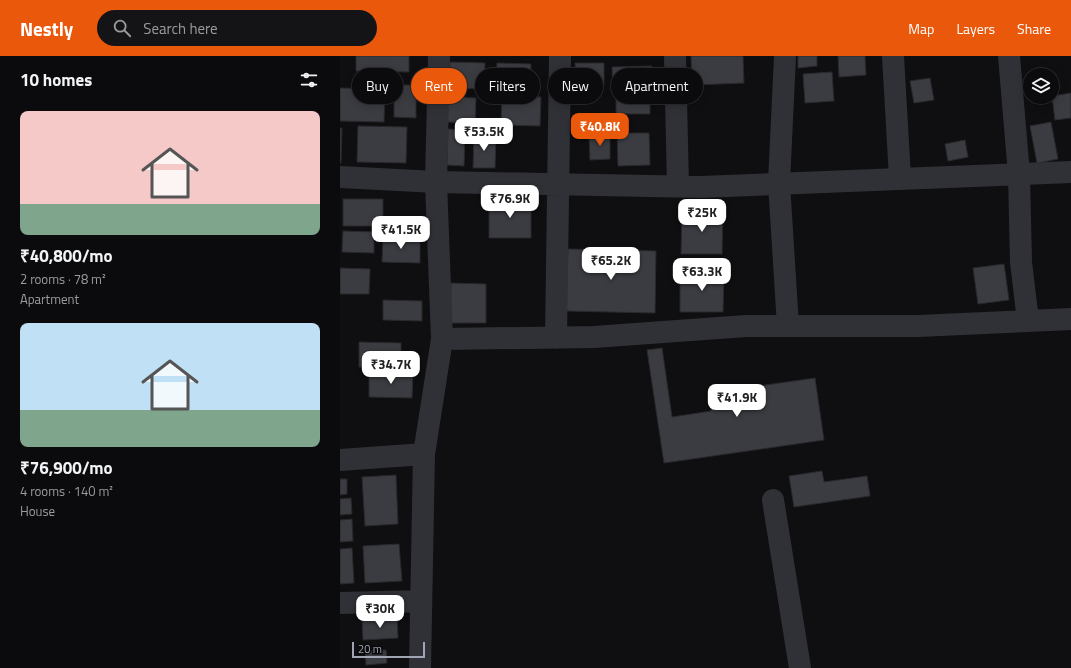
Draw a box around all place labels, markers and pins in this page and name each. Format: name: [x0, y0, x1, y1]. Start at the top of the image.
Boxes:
pin: ₹40.8K: [567, 113, 633, 147]
pin: ₹53.5K: [451, 118, 517, 152]
pin: ₹76.9K: [477, 185, 543, 219]
pin: ₹25K: [678, 199, 726, 233]
pin: ₹41.5K: [368, 216, 434, 250]
pin: ₹65.2K: [578, 247, 644, 281]
pin: ₹63.3K: [669, 258, 735, 292]
pin: ₹34.7K: [358, 351, 424, 385]
pin: ₹41.9K: [704, 384, 770, 418]
pin: ₹30K: [356, 595, 404, 629]

